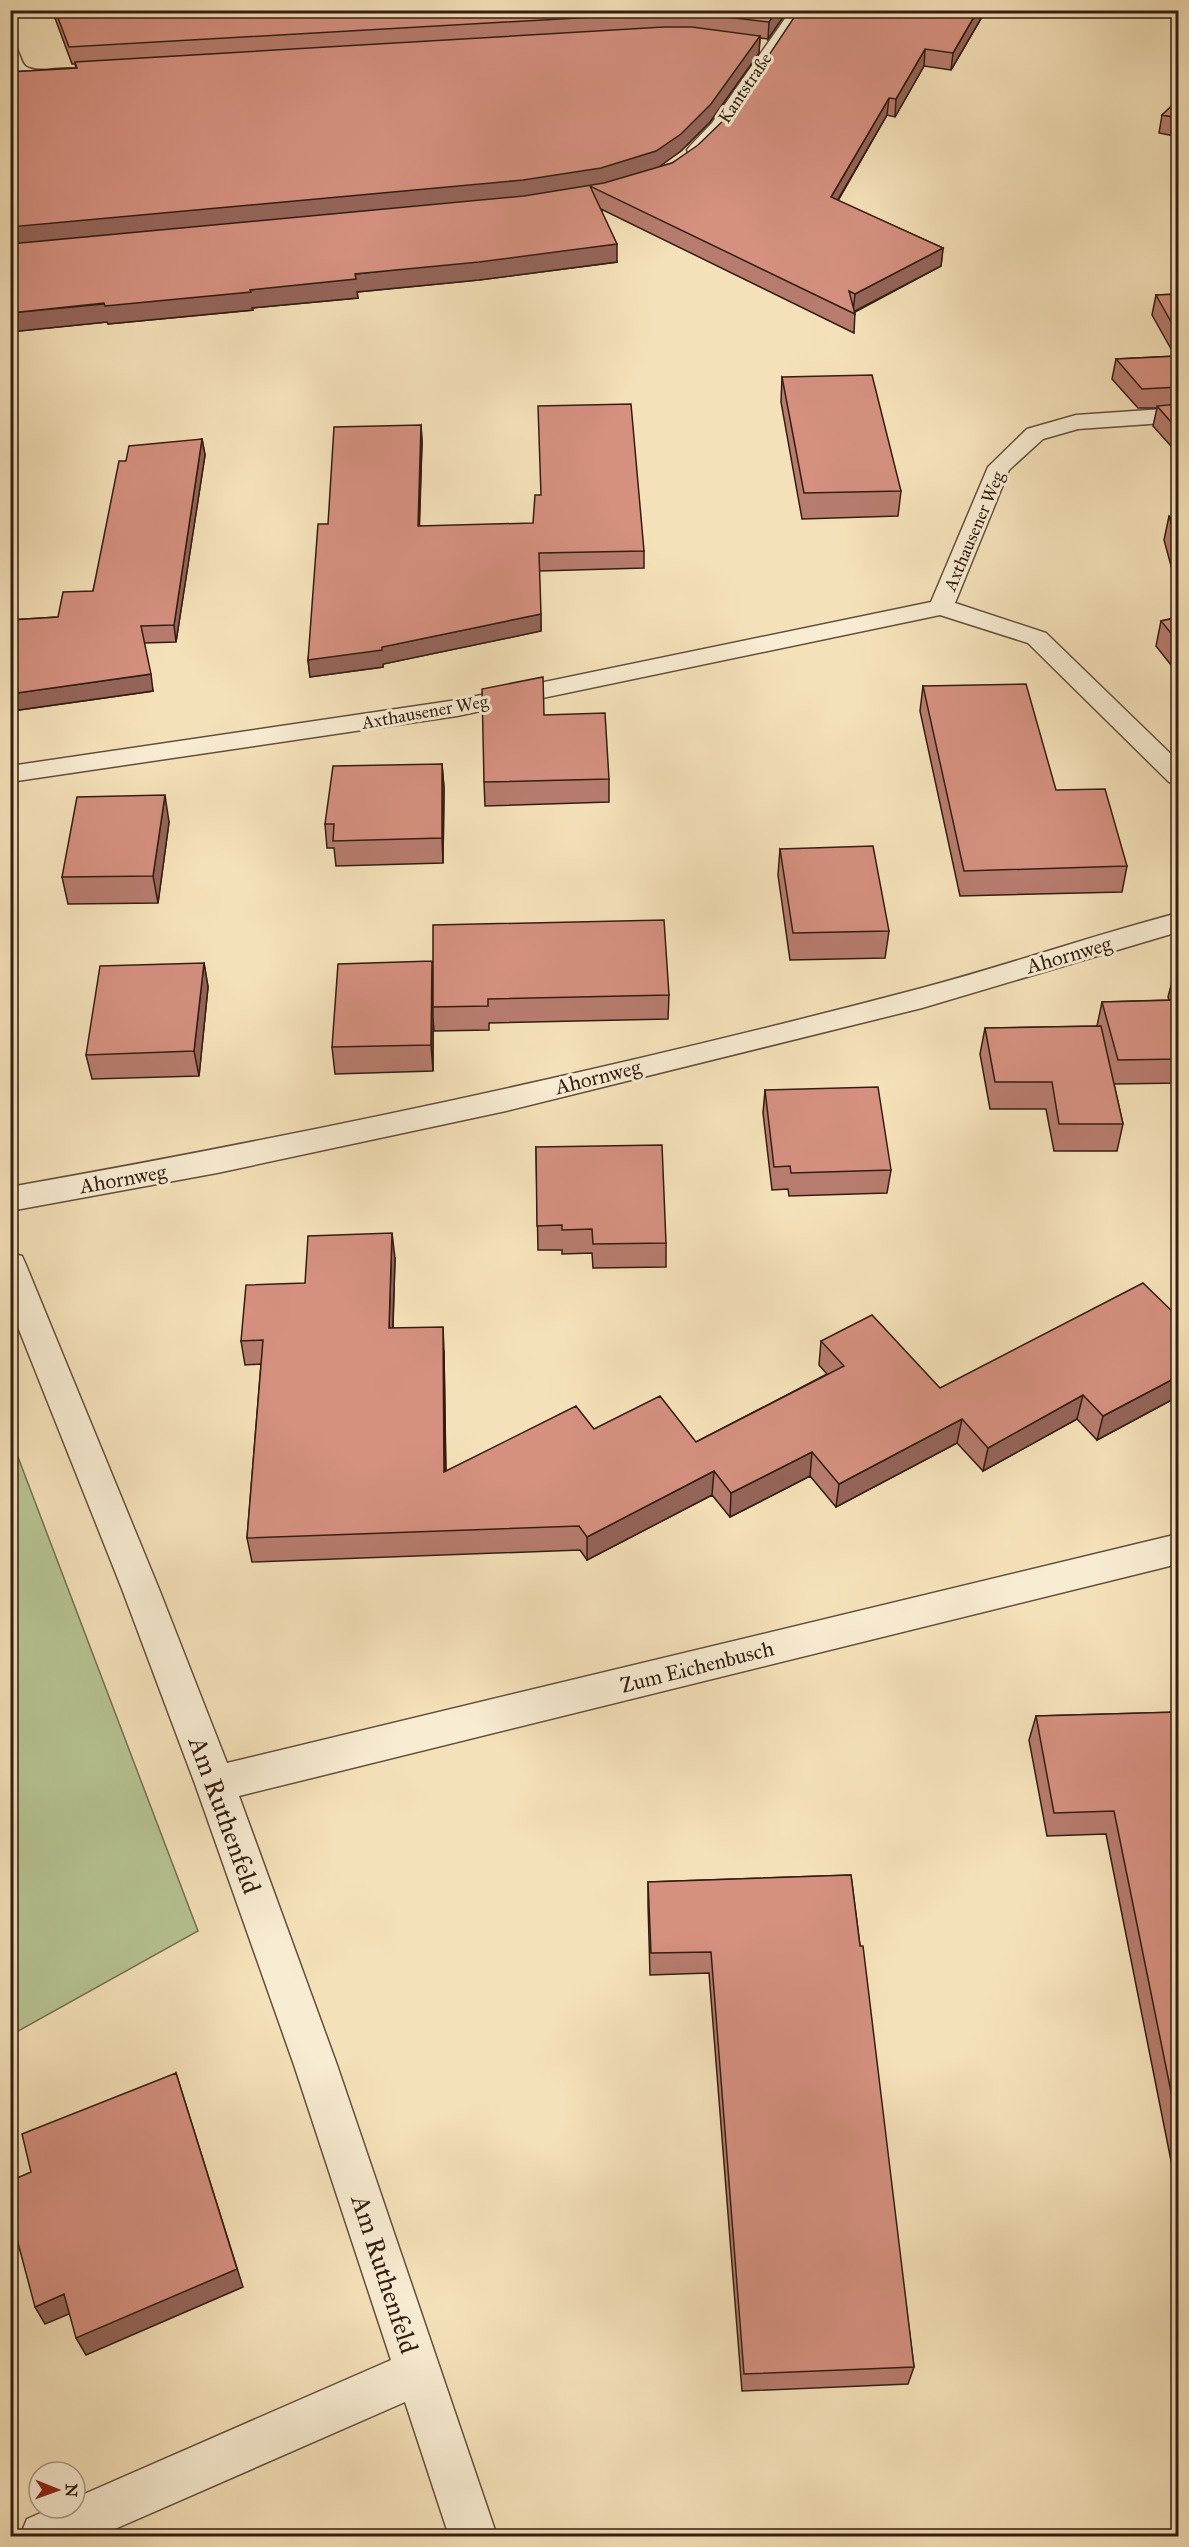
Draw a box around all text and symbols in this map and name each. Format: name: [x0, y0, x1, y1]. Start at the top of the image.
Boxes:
street label: Kantstraße: [713, 48, 777, 128]
street label: Axthausener Weg: [939, 467, 1010, 595]
street label: Axthausener Weg: [359, 690, 491, 735]
street label: Ahornweg: [1022, 930, 1115, 980]
street label: Ahornweg: [551, 1054, 644, 1100]
street label: Ahornweg: [77, 1159, 169, 1200]
street label: Zum Eichenbusch: [618, 1635, 777, 1699]
street label: Am Ruthenfeld: [181, 1731, 268, 1898]
street label: Am Ruthenfeld: [344, 2190, 426, 2357]
north arrow: [27, 2460, 87, 2520]
text: N: [62, 2483, 81, 2498]

